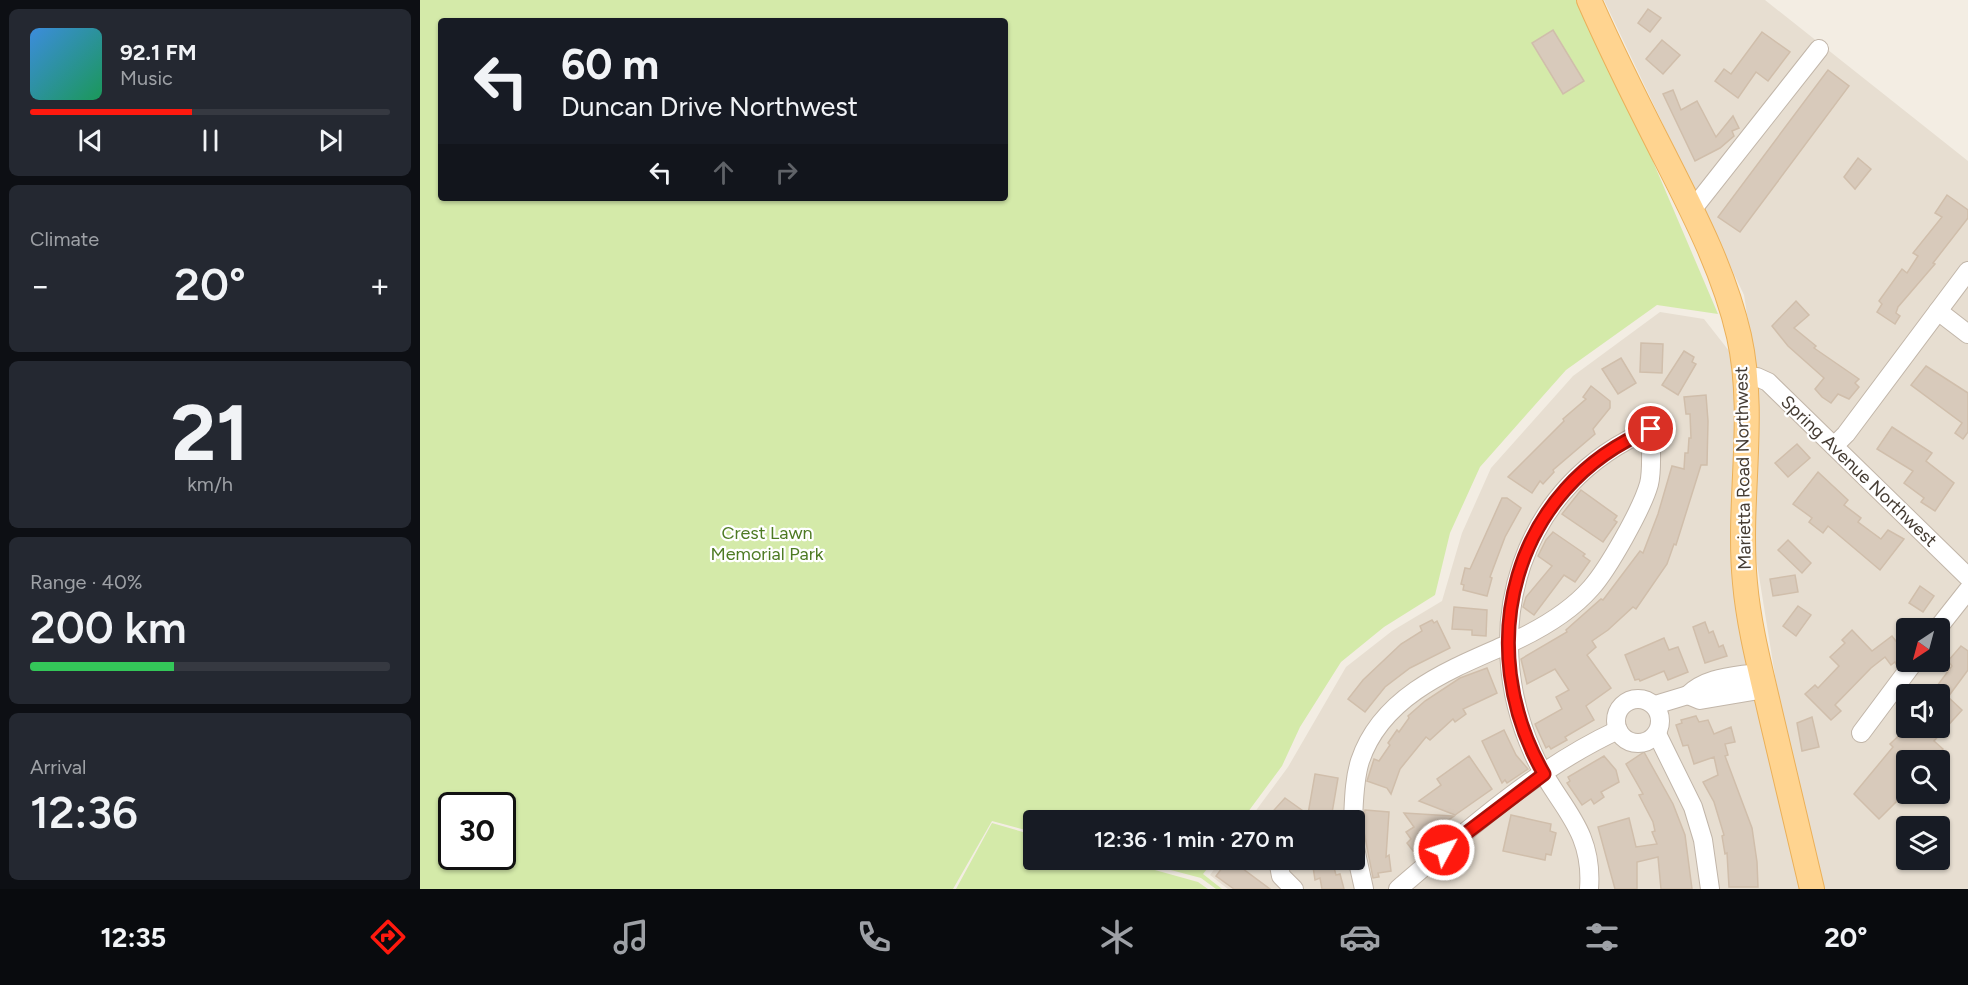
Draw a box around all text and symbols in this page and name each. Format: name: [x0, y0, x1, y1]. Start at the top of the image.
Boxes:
text: 92.1 FM: [120, 39, 197, 66]
text: 60 m: [561, 39, 659, 90]
icon: left: [462, 42, 540, 120]
text: Music: [120, 66, 173, 90]
text: Duncan Drive Northwest: [561, 90, 858, 123]
icon: previous: [74, 124, 107, 157]
icon: pause: [194, 124, 227, 157]
icon: next: [314, 124, 347, 157]
icon: left: [644, 156, 677, 189]
icon: ahead: [707, 156, 740, 189]
icon: right: [770, 156, 803, 189]
text: Climate: [30, 227, 99, 251]
text: 20°: [174, 257, 246, 311]
text: −: [30, 266, 51, 305]
text: +: [369, 266, 390, 305]
street label: Marietta Road Northwest: [1730, 366, 1756, 570]
text: 21: [171, 386, 249, 480]
street label: Spring Avenue Northwest: [1776, 391, 1942, 551]
pin: [1625, 403, 1676, 454]
icon: arrive: [1634, 412, 1667, 445]
text: km/h: [187, 472, 233, 496]
park label: Crest Lawn Memorial Park: [711, 522, 824, 565]
text: Range · 40%: [30, 570, 142, 594]
text: 200 km: [30, 600, 187, 654]
north arrow: [1896, 618, 1950, 672]
map controls: [1896, 618, 1950, 870]
button: sound: [1896, 684, 1950, 738]
button: search: [1896, 750, 1950, 804]
text: Arrival: [30, 755, 86, 779]
text: 12:36: [30, 785, 138, 839]
speed limit sign: 30: [438, 792, 516, 870]
button: layers: [1896, 816, 1950, 870]
position arrow: [1412, 818, 1476, 882]
text: 12:36 · 1 min · 270 m: [1094, 826, 1294, 853]
icon: directions: [367, 916, 409, 958]
icon: music: [610, 916, 652, 958]
icon: phone: [853, 916, 895, 958]
icon: climate: [1096, 916, 1138, 958]
icon: car: [1339, 916, 1381, 958]
icon: filters: [1581, 916, 1623, 958]
text: 12:35: [100, 921, 166, 954]
text: 20°: [1824, 921, 1868, 954]

